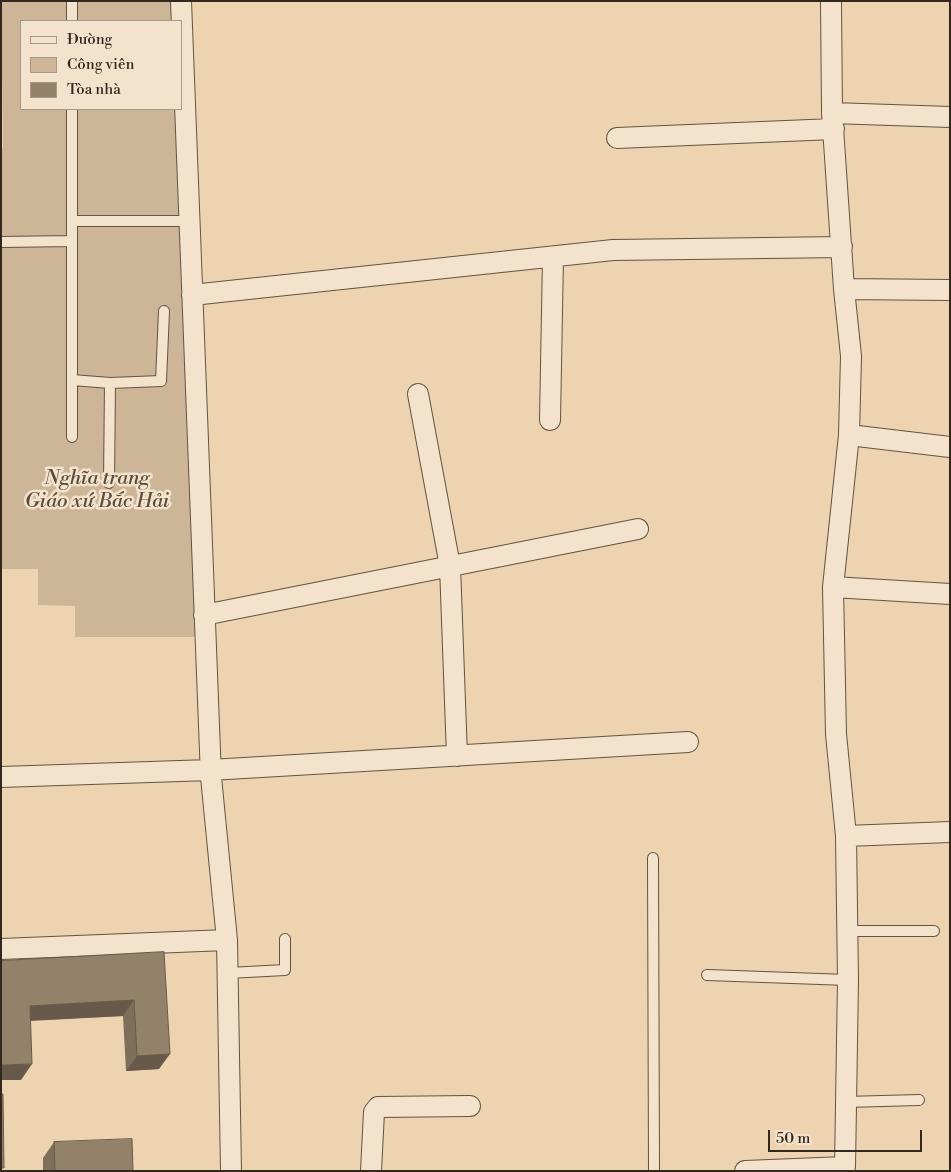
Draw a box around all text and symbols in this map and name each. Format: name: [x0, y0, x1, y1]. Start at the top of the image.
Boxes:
legend: [20, 20, 182, 110]
text: Đường: [67, 30, 112, 49]
text: Công viên: [67, 55, 134, 74]
text: Tòa nhà: [67, 80, 121, 99]
park label: Nghĩa trang Giáo xứ Bắc Hải: [25, 467, 169, 514]
scale bar: [771, 1120, 925, 1152]
text: 50 m: [776, 1129, 810, 1148]

